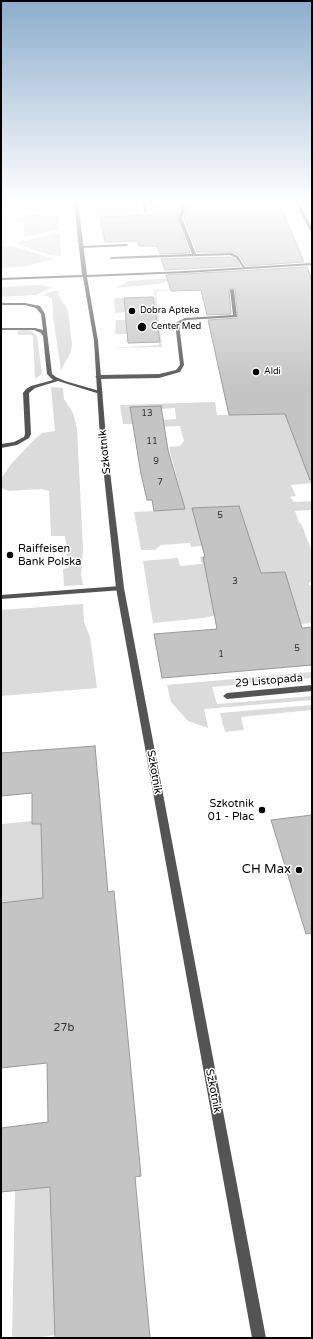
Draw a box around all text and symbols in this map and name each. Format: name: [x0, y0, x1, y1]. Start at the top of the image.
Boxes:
marker: Dobra Apteka: [127, 306, 137, 316]
place label: Dobra Apteka: [140, 306, 199, 316]
marker: Center Med: [136, 321, 148, 333]
place label: Center Med: [151, 322, 201, 332]
marker: Aldi: [251, 367, 261, 377]
place label: Aldi: [264, 367, 281, 377]
house number: 13: [141, 409, 153, 419]
street label: Szkotnik: [96, 429, 114, 475]
house number: 11: [146, 437, 158, 447]
house number: 9: [153, 457, 159, 467]
house number: 7: [157, 478, 163, 488]
house number: 5: [217, 511, 223, 521]
place label: Raiffeisen Bank Polska: [18, 542, 81, 568]
marker: Raiffeisen Bank Polska: [5, 550, 15, 560]
house number: 3: [232, 577, 238, 587]
house number: 5: [294, 644, 300, 654]
house number: 1: [218, 650, 224, 660]
street label: 29 Listopada: [235, 671, 303, 691]
street label: Szkotnik: [144, 749, 164, 795]
place label: Szkotnik 01 - Plac: [208, 797, 254, 823]
marker: Szkotnik 01 - Plac: [257, 805, 267, 815]
place label: CH Max: [242, 862, 291, 878]
marker: CH Max: [294, 865, 304, 875]
house number: 27b: [54, 1021, 74, 1035]
street label: Szkotnik: [202, 1068, 224, 1114]

